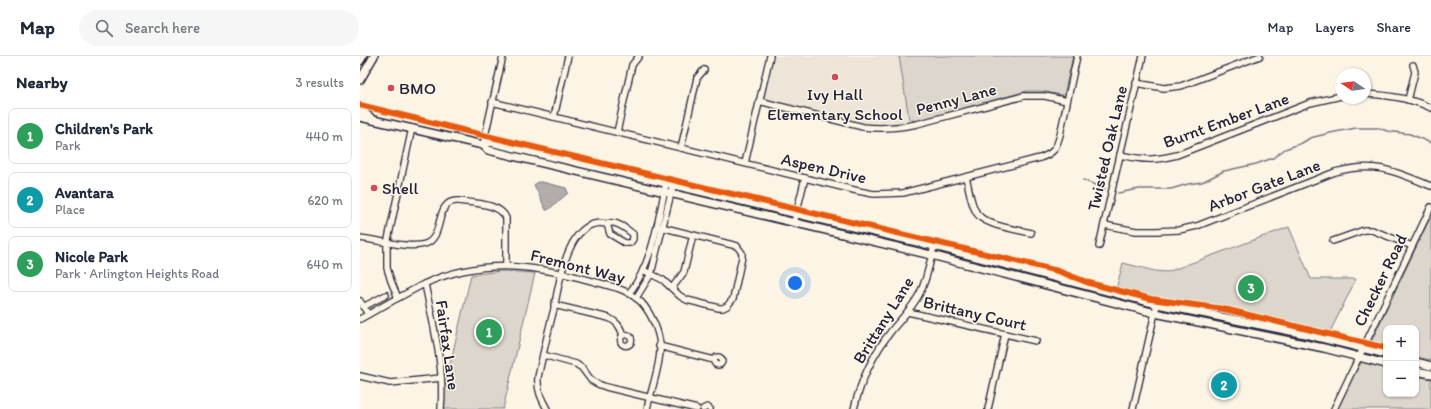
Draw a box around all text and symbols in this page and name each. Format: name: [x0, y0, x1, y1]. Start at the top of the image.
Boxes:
search box: [79, 10, 359, 46]
text: Map: [20, 16, 55, 39]
icon: search: [93, 17, 115, 39]
text: Search here: [125, 19, 200, 37]
text: Map: [1268, 19, 1293, 36]
text: Layers: [1315, 19, 1354, 36]
text: Share: [1376, 19, 1411, 36]
north arrow: [1335, 68, 1371, 104]
text: Nearby: [16, 72, 68, 92]
marker: Ivy Hall Elementary School: [830, 72, 840, 82]
text: 3 results: [295, 75, 344, 90]
place label: BMO: [399, 78, 436, 98]
street label: Penny Lane: [914, 79, 998, 119]
marker: BMO: [386, 83, 396, 93]
street label: Twisted Oak Lane: [1083, 83, 1131, 213]
place label: Ivy Hall Elementary School: [767, 84, 903, 124]
street label: Burnt Ember Lane: [1160, 88, 1292, 152]
text: Children's Park: [55, 120, 153, 138]
text: 1: [27, 129, 33, 144]
text: 440 m: [306, 129, 343, 144]
text: Park: [55, 138, 81, 153]
street label: Aspen Drive: [779, 148, 869, 188]
street label: Arbor Gate Lane: [1205, 154, 1323, 216]
place label: Shell: [382, 178, 419, 198]
marker: Shell: [369, 183, 379, 193]
text: Avantara: [55, 184, 114, 202]
text: 2: [27, 193, 33, 208]
text: 620 m: [307, 193, 343, 208]
text: Place: [55, 202, 85, 217]
street label: Checker Road: [1349, 231, 1411, 329]
street label: Fremont Way: [529, 245, 627, 287]
text: Nicole Park: [55, 248, 128, 266]
text: 3: [26, 257, 34, 272]
text: 640 m: [306, 257, 343, 272]
text: Park · Arlington Heights Road: [55, 266, 219, 281]
your location: [785, 273, 805, 293]
street label: Brittany Lane: [848, 273, 918, 367]
pin: 3: [1238, 273, 1264, 303]
street label: Brittany Court: [921, 291, 1029, 335]
street label: Fairfax Lane: [432, 299, 464, 391]
pin: 1: [476, 317, 502, 347]
map controls: [1383, 325, 1419, 397]
button: +: [1383, 325, 1419, 361]
button: −: [1383, 361, 1419, 397]
pin: 2: [1211, 370, 1237, 400]

